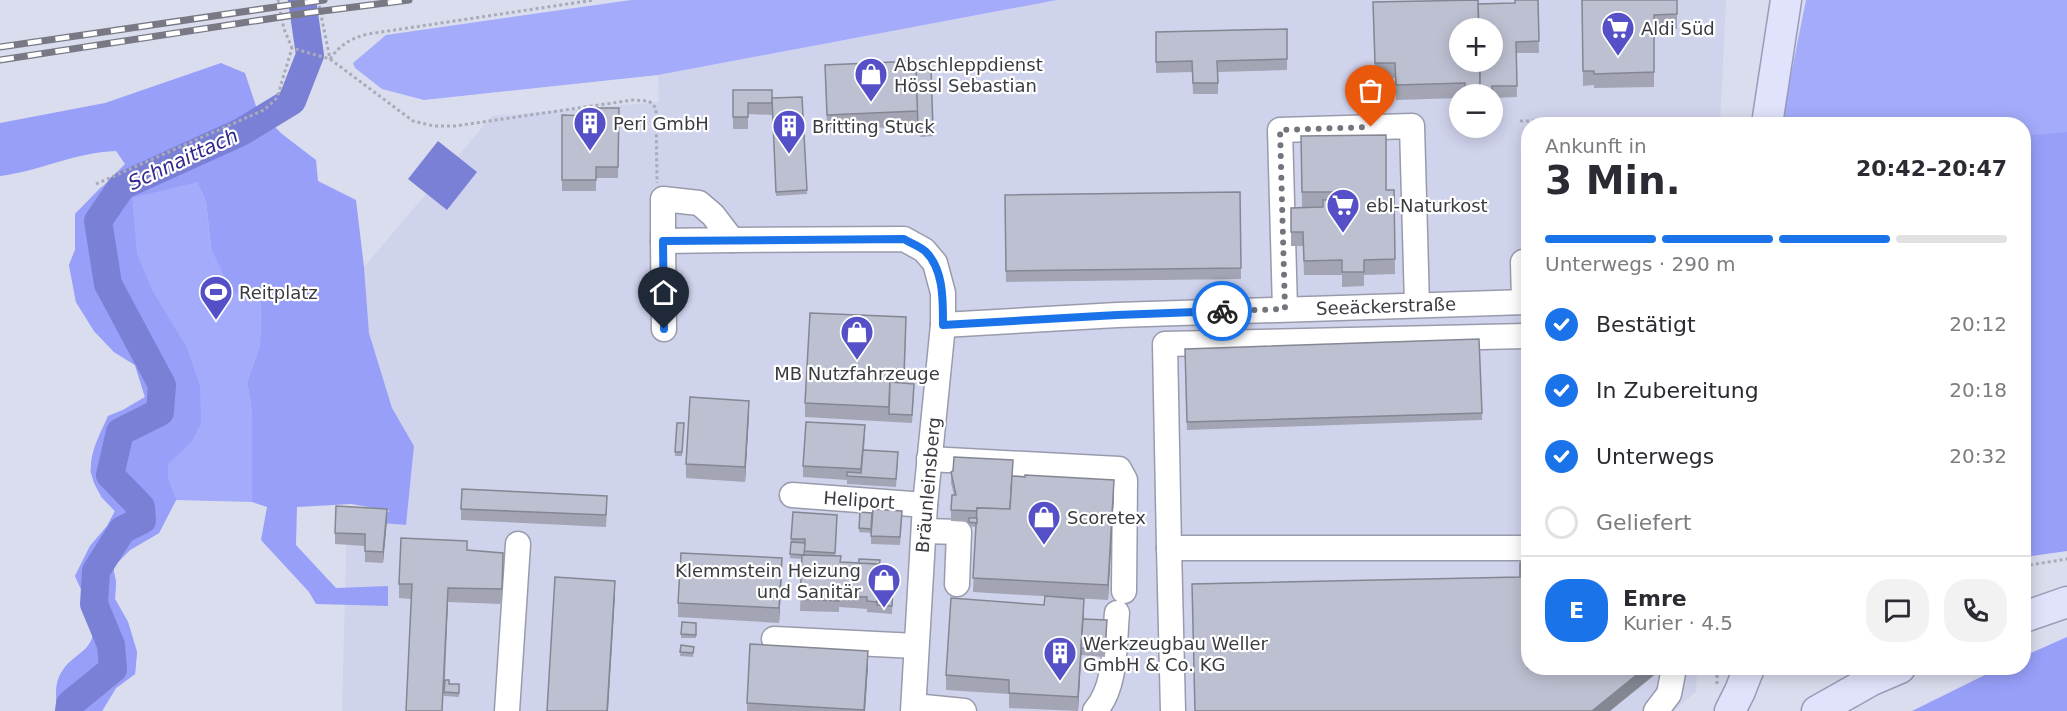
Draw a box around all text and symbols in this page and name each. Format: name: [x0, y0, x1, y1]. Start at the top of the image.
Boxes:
supermarket icon: Aldi Süd: [1600, 10, 1636, 57]
map controls: [1449, 18, 1503, 138]
button: +: [1449, 18, 1503, 72]
place label: Aldi Süd: [1641, 18, 1715, 39]
place label: Abschleppdienst Hössl Sebastian: [894, 54, 1043, 96]
shop icon: Abschleppdienst Hössl Sebastian: [853, 56, 889, 103]
pin: [1345, 65, 1396, 127]
icon: bag: [1354, 74, 1387, 107]
button: −: [1449, 84, 1503, 138]
building icon: Peri GmbH: [572, 105, 608, 152]
building icon: Britting Stuck: [771, 108, 807, 155]
place label: Peri GmbH: [613, 113, 709, 134]
place label: Britting Stuck: [812, 116, 935, 137]
water label: Schnaittach: [124, 123, 242, 195]
text: Ankunft in: [1545, 134, 1647, 158]
text: 20:42–20:47: [1856, 156, 2007, 181]
text: 3 Min.: [1545, 158, 1680, 203]
supermarket icon: ebl-Naturkost: [1325, 187, 1361, 234]
place label: ebl-Naturkost: [1366, 195, 1488, 216]
text: Unterwegs · 290 m: [1545, 252, 1736, 276]
pin: [638, 267, 689, 329]
sports icon: Reitplatz: [198, 274, 234, 321]
icon: home: [647, 276, 680, 309]
courier: [1192, 281, 1252, 341]
place label: Reitplatz: [239, 282, 318, 303]
street label: Seeäckerstraße: [1316, 293, 1456, 319]
icon: bike: [1206, 295, 1239, 328]
icon: check: [1545, 308, 1578, 341]
text: Bestätigt: [1596, 312, 1696, 337]
text: 20:12: [1949, 312, 2007, 336]
shop icon: MB Nutzfahrzeuge: [839, 314, 875, 361]
place label: MB Nutzfahrzeuge: [774, 363, 940, 384]
icon: check: [1545, 374, 1578, 407]
text: In Zubereitung: [1596, 378, 1759, 403]
text: 20:18: [1949, 378, 2007, 402]
street label: Bräunleinsberg: [912, 416, 944, 554]
icon: check: [1545, 440, 1578, 473]
text: Unterwegs: [1596, 444, 1714, 469]
text: 20:32: [1949, 444, 2007, 468]
street label: Heliport: [823, 487, 895, 513]
shop icon: Scoretex: [1026, 499, 1062, 546]
place label: Scoretex: [1067, 507, 1146, 528]
text: Geliefert: [1596, 510, 1691, 535]
place label: Klemmstein Heizung und Sanitär: [675, 560, 862, 602]
shop icon: Klemmstein Heizung und Sanitär: [866, 562, 902, 609]
button: chat: [1866, 579, 1929, 642]
button: phone: [1944, 579, 2007, 642]
text: Emre: [1623, 586, 1687, 611]
text: E: [1569, 598, 1584, 623]
text: Kurier · 4.5: [1623, 611, 1733, 635]
place label: Werkzeugbau Weller GmbH & Co. KG: [1083, 633, 1268, 675]
building icon: Werkzeugbau Weller GmbH & Co. KG: [1042, 635, 1078, 682]

